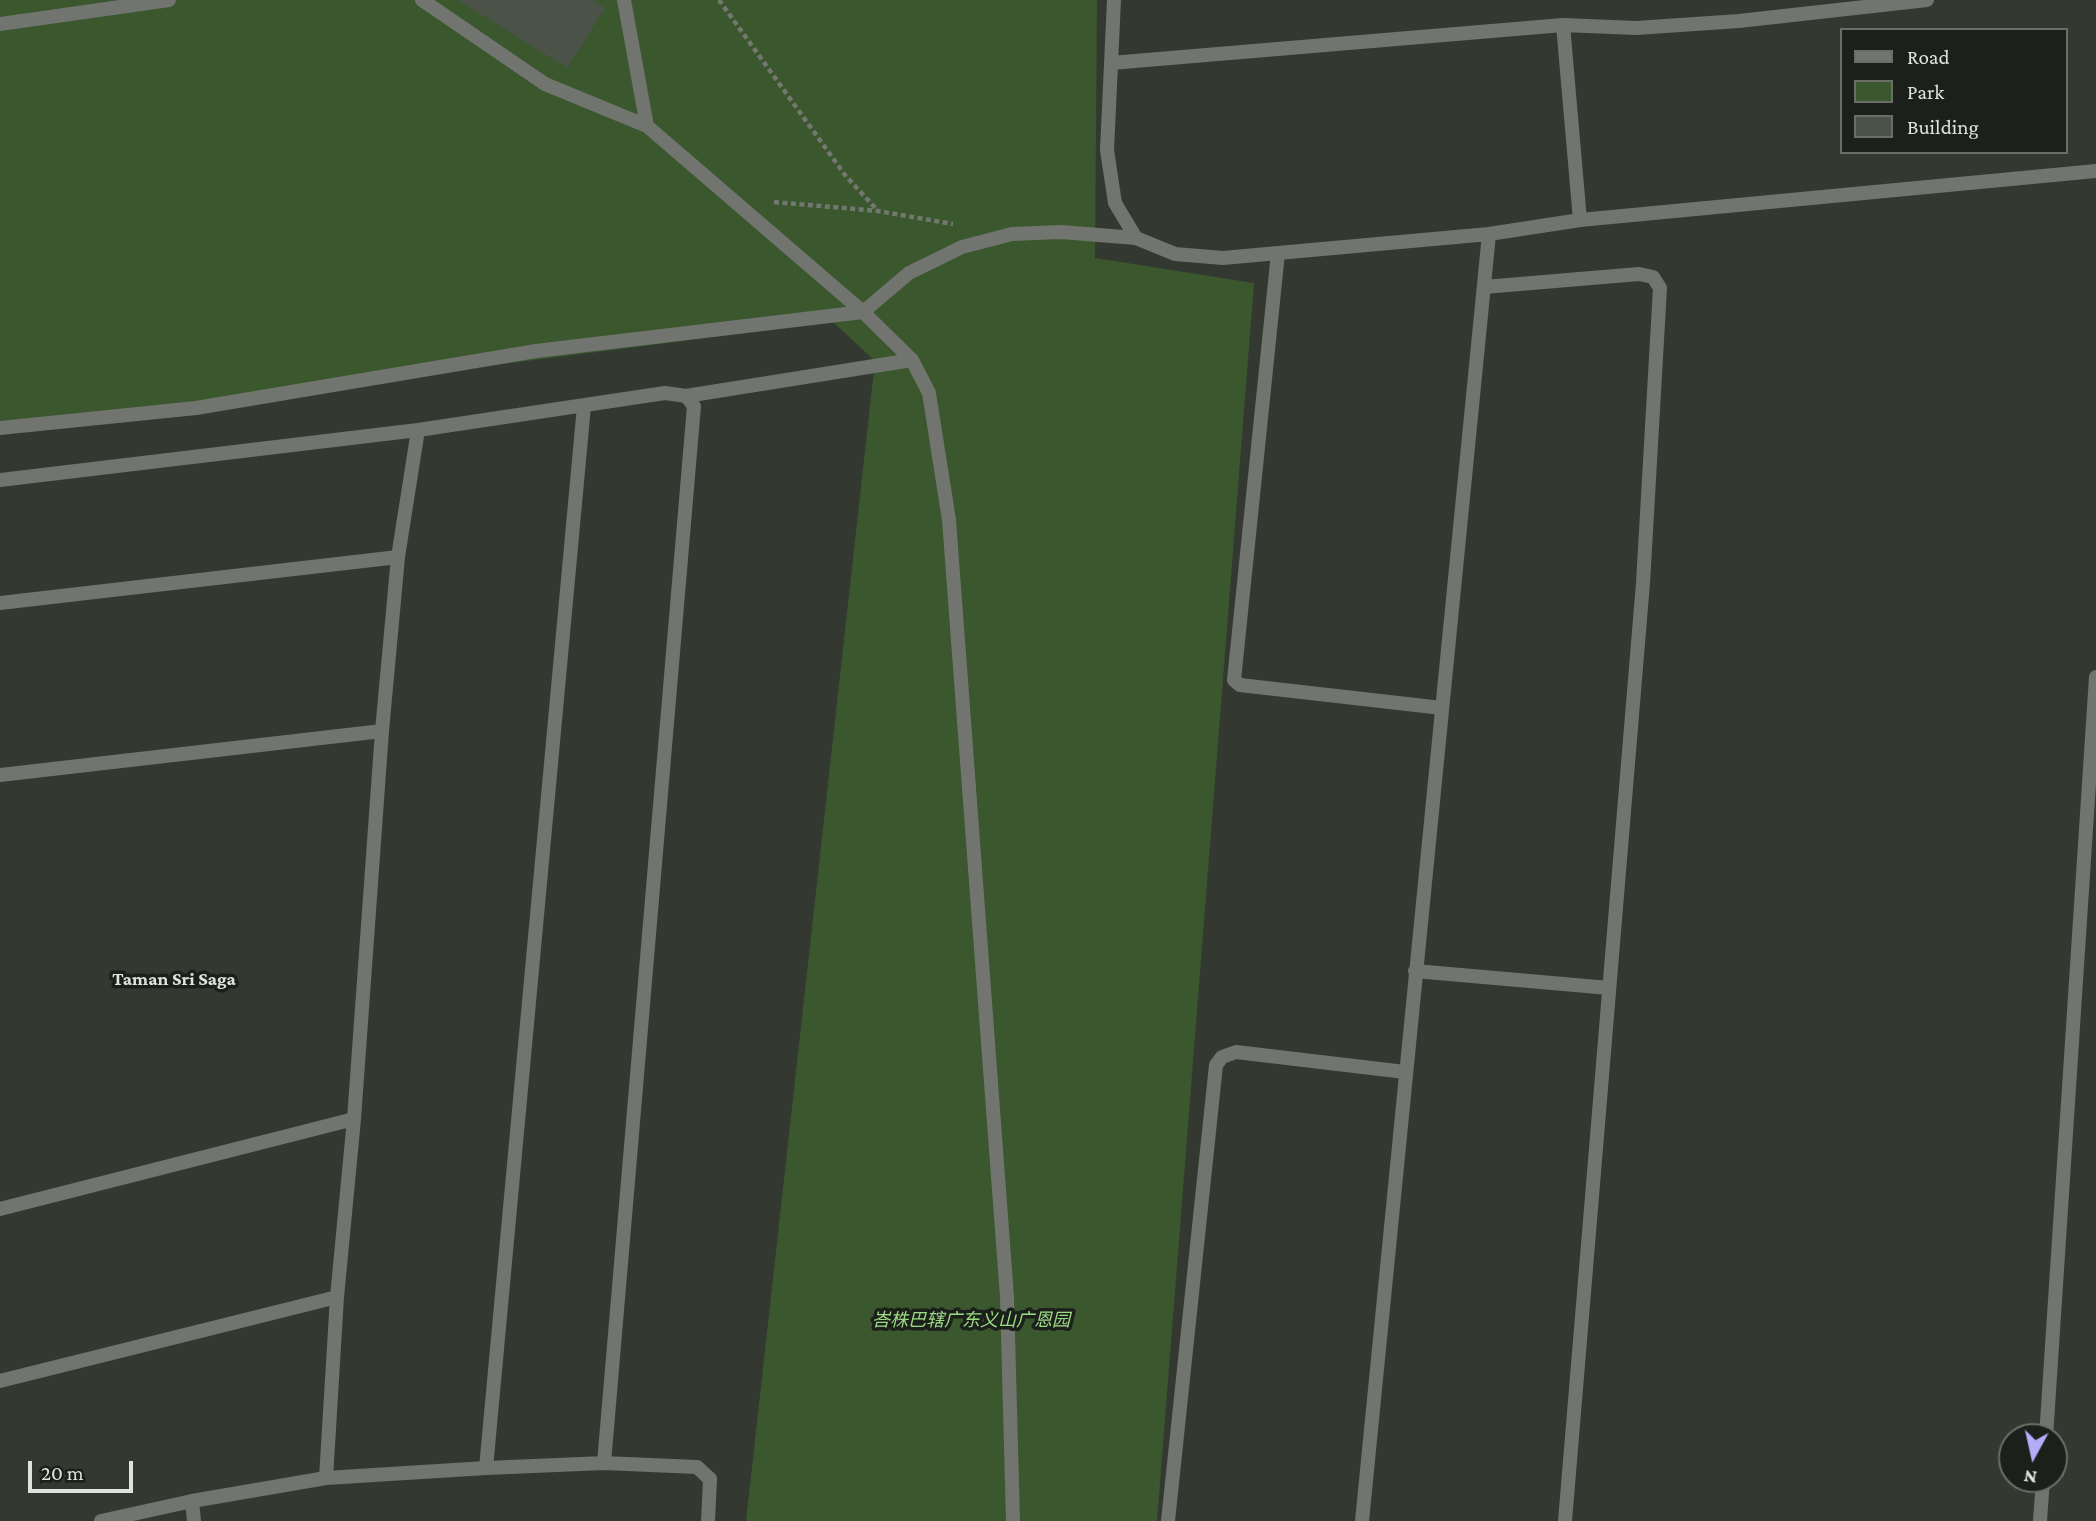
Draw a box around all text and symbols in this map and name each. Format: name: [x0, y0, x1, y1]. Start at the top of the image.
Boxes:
legend: [1840, 28, 2068, 154]
text: Road: [1907, 45, 1950, 69]
text: Park: [1907, 80, 1944, 104]
text: Building: [1907, 115, 1979, 139]
district label: Taman Sri Saga: [112, 968, 236, 990]
park label: 峇株巴辖广东义山广恩园: [872, 1309, 1070, 1331]
north arrow: [1998, 1423, 2068, 1493]
scale bar: [32, 1448, 136, 1492]
text: 20 m: [41, 1461, 84, 1485]
text: N: [2022, 1466, 2038, 1489]

